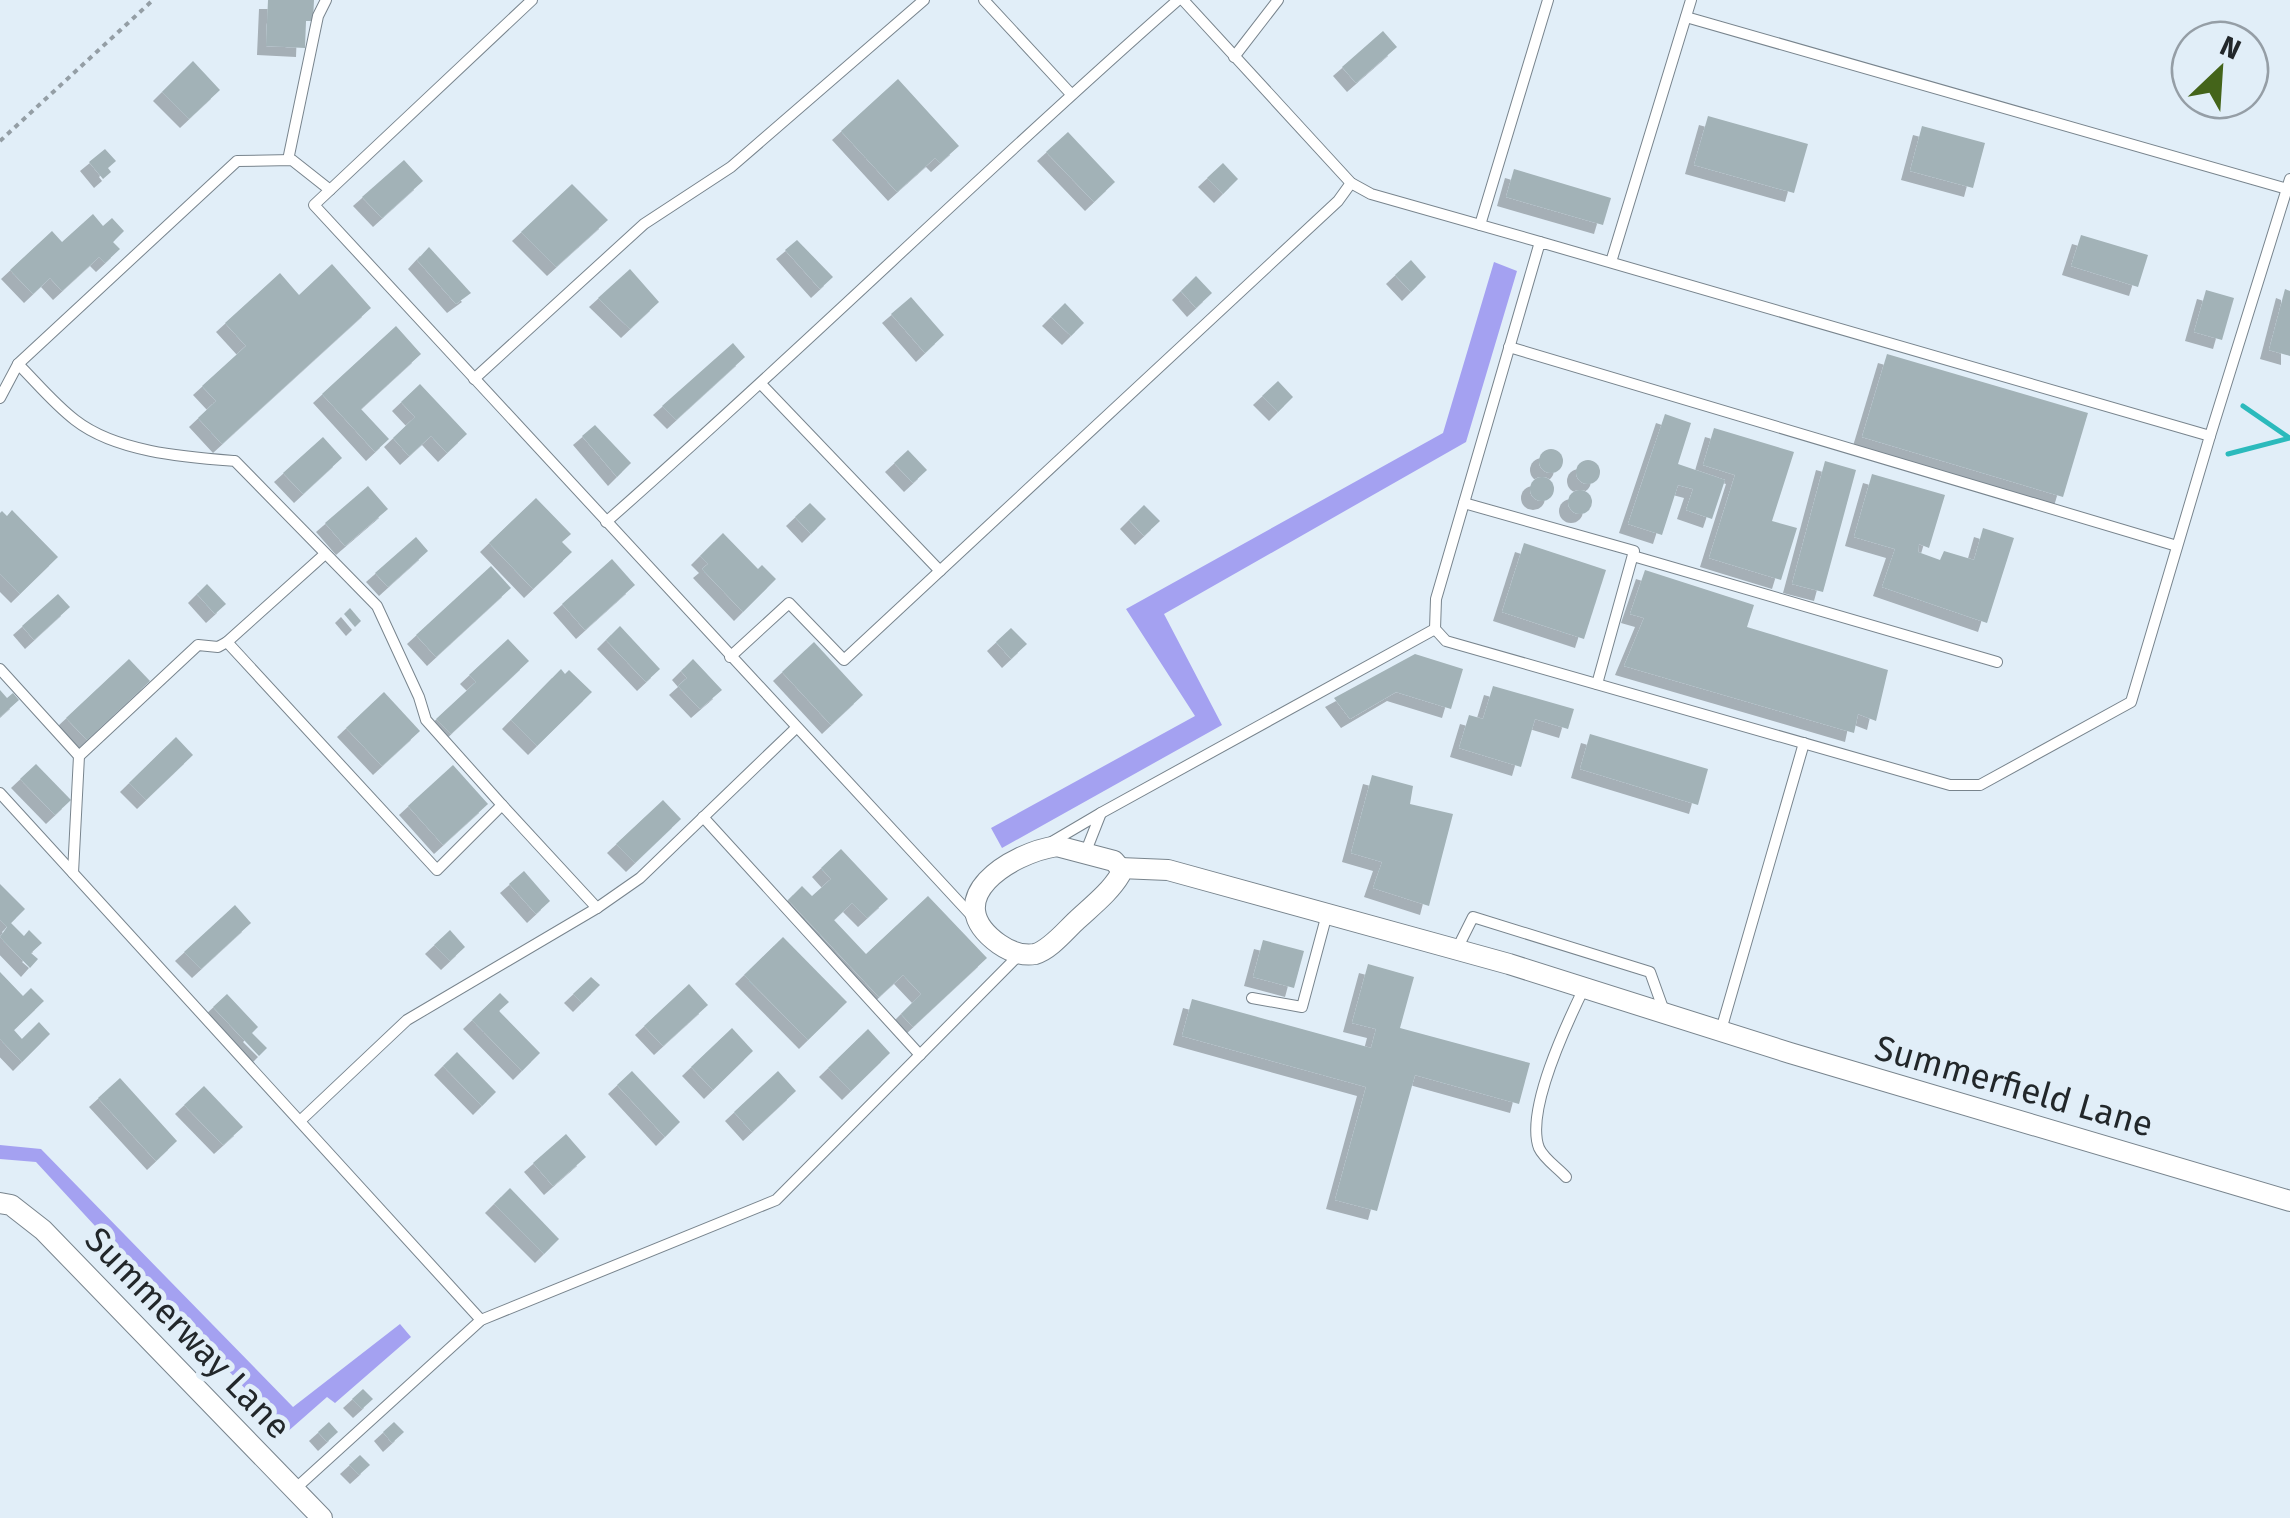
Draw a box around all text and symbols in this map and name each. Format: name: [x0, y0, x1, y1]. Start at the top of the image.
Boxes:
north arrow: [2170, 20, 2270, 120]
text: N: [2215, 29, 2246, 67]
street label: Summerfield Lane: [1870, 1026, 2158, 1146]
street label: Summerway Lane: [77, 1219, 299, 1447]

